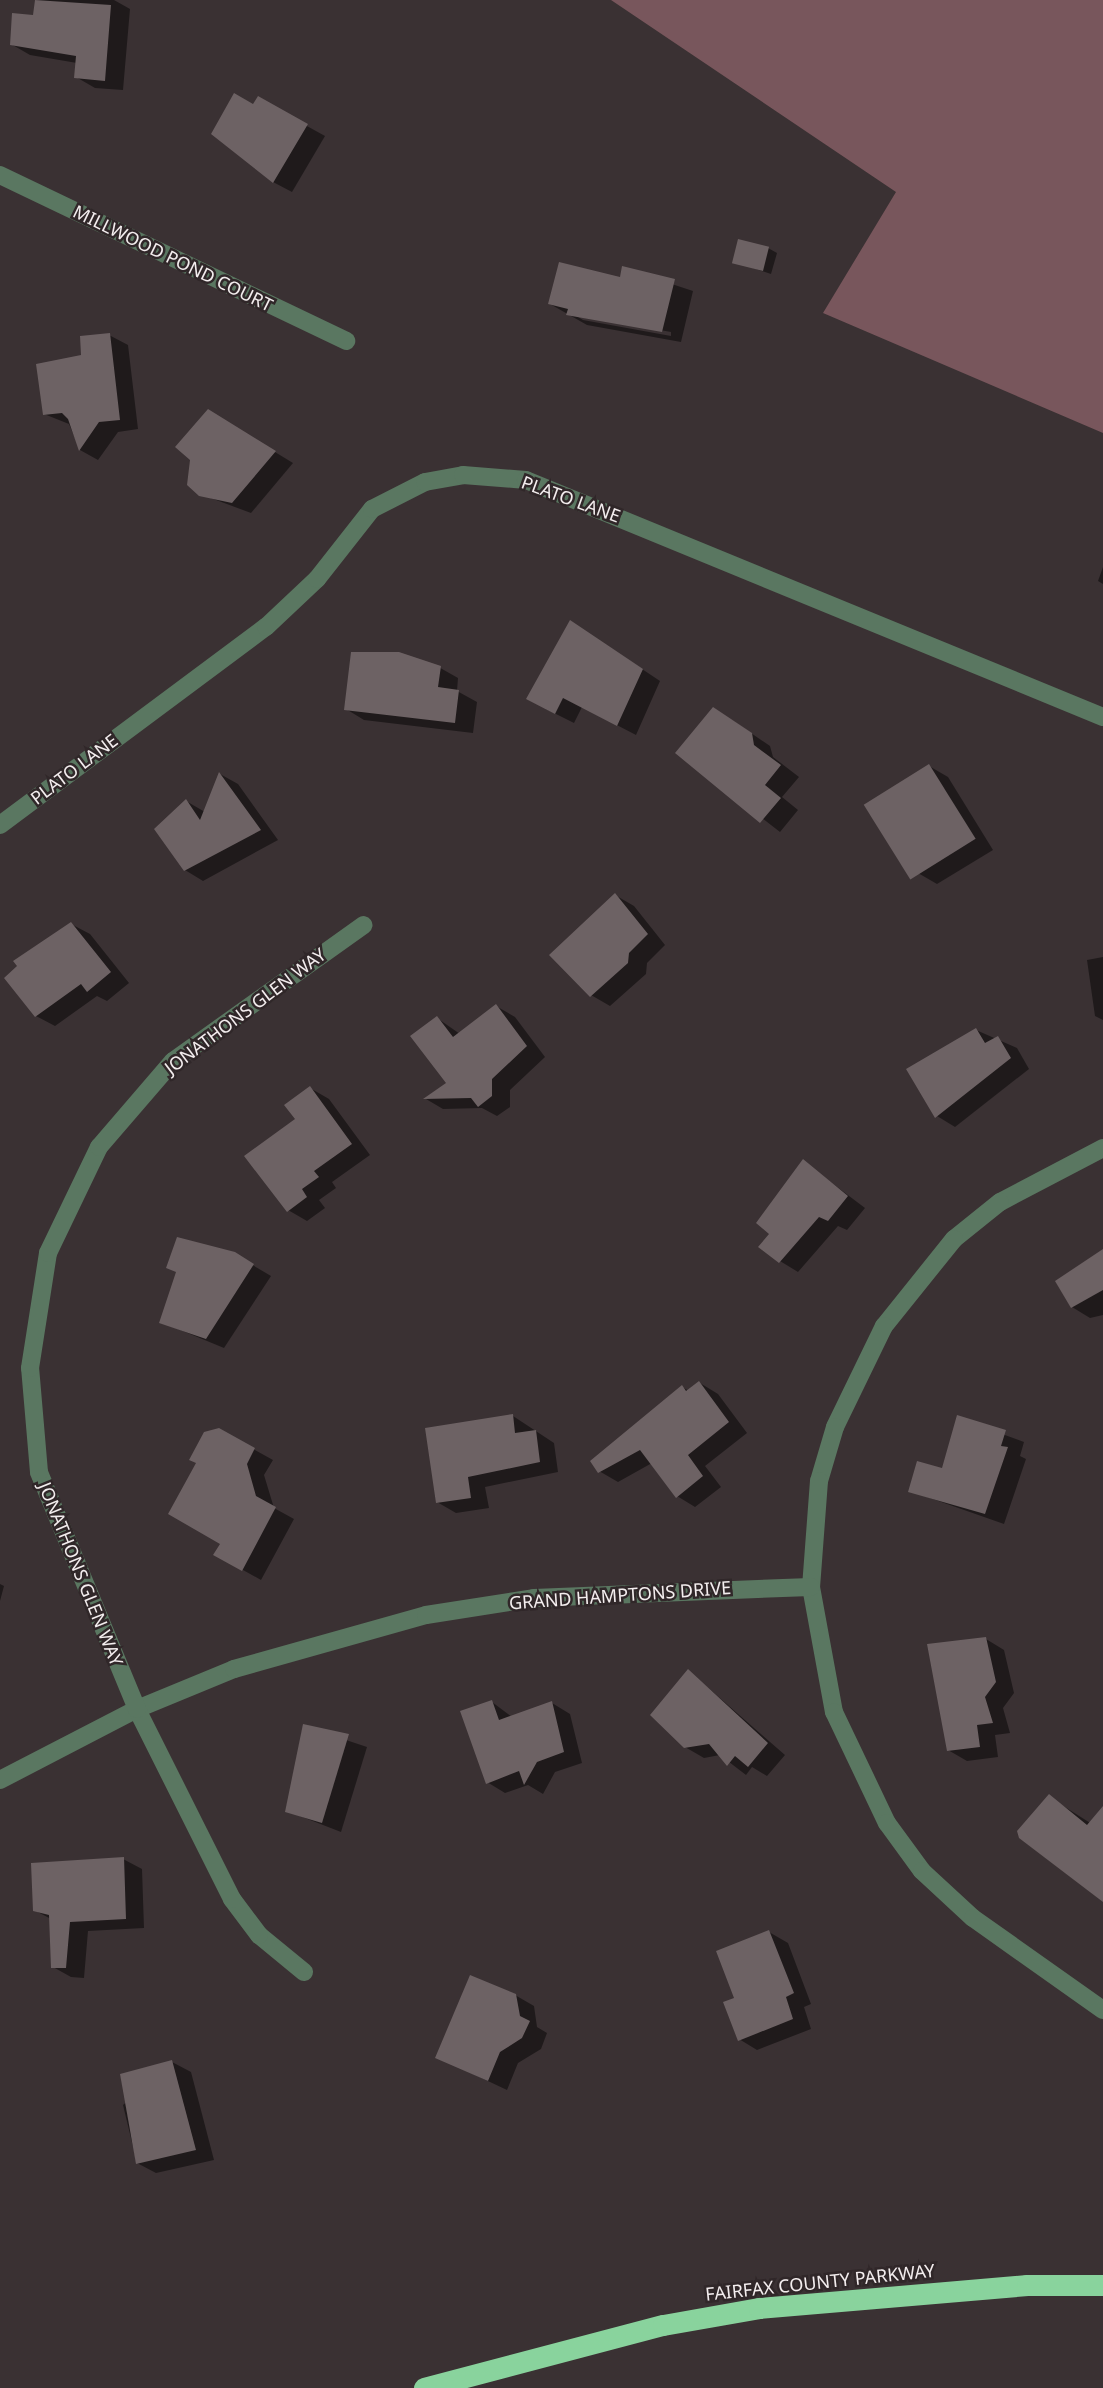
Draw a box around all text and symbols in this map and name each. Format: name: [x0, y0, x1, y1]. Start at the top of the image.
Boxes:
street label: MILLWOOD POND COURT: [70, 200, 276, 316]
street label: PLATO LANE: [519, 471, 623, 527]
street label: PLATO LANE: [26, 729, 122, 809]
street label: JONATHONS GLEN WAY: [160, 943, 330, 1079]
street label: JONATHONS GLEN WAY: [34, 1479, 128, 1669]
street label: GRAND HAMPTONS DRIVE: [508, 1576, 732, 1614]
street label: FAIRFAX COUNTY PARKWAY: [704, 2259, 936, 2305]

